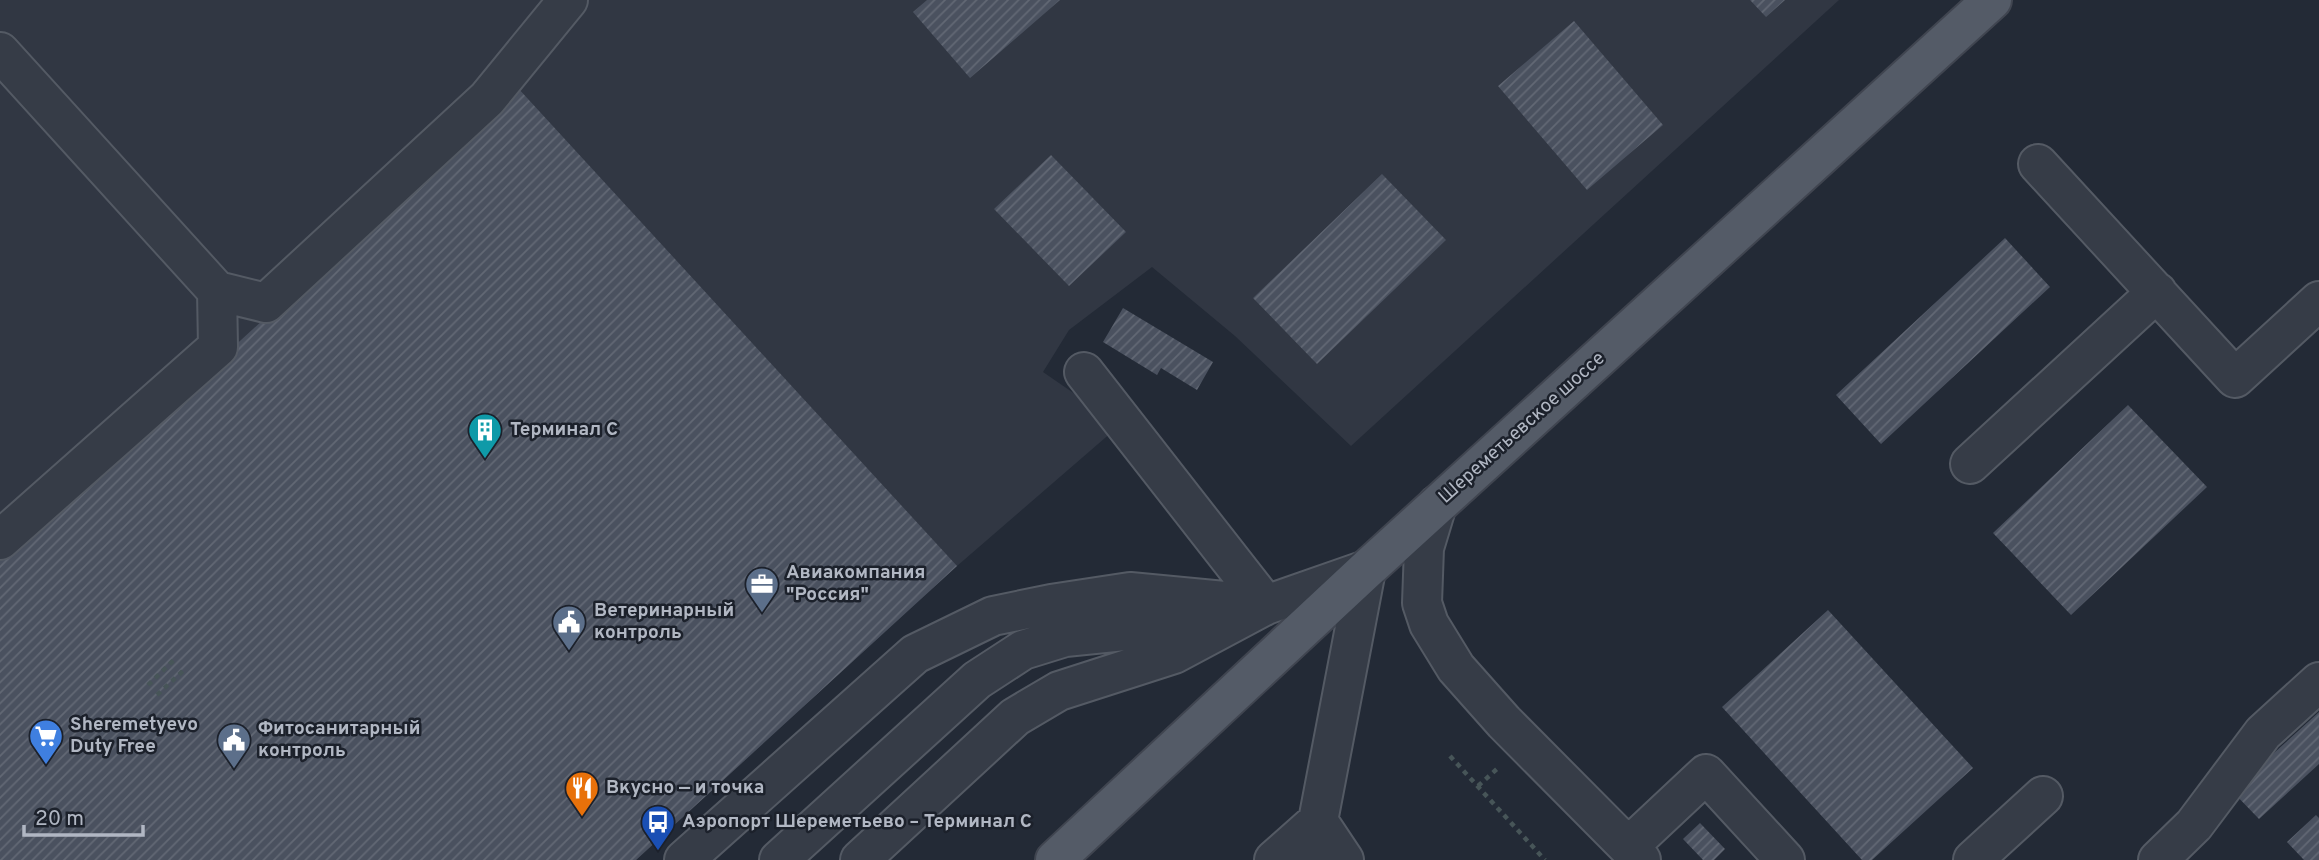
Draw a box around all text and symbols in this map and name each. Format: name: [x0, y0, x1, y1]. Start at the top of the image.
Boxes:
street label: Шереметьевское шоссе: [1434, 347, 1610, 509]
building icon: Терминал C: [466, 411, 504, 460]
place label: Терминал C: [510, 418, 618, 442]
place label: Авиакомпания "Россия": [786, 561, 925, 607]
office icon: Авиакомпания "Россия": [743, 565, 781, 614]
place label: Ветеринарный контроль: [594, 599, 734, 645]
public building icon: Ветеринарный контроль: [550, 603, 588, 652]
place label: Sheremetyevo Duty Free: [70, 713, 198, 759]
supermarket icon: Sheremetyevo Duty Free: [27, 717, 65, 766]
place label: Фитосанитарный контроль: [258, 717, 420, 763]
public building icon: Фитосанитарный контроль: [215, 721, 253, 770]
restaurant icon: Вкусно — и точка: [563, 769, 601, 818]
place label: Вкусно — и точка: [606, 776, 764, 800]
scale bar: [24, 794, 144, 838]
bus stop icon: Аэропорт Шереметьево – Терминал C: [639, 803, 677, 852]
text: 20 m: [35, 806, 84, 833]
place label: Аэропорт Шереметьево – Терминал C: [682, 810, 1032, 834]

